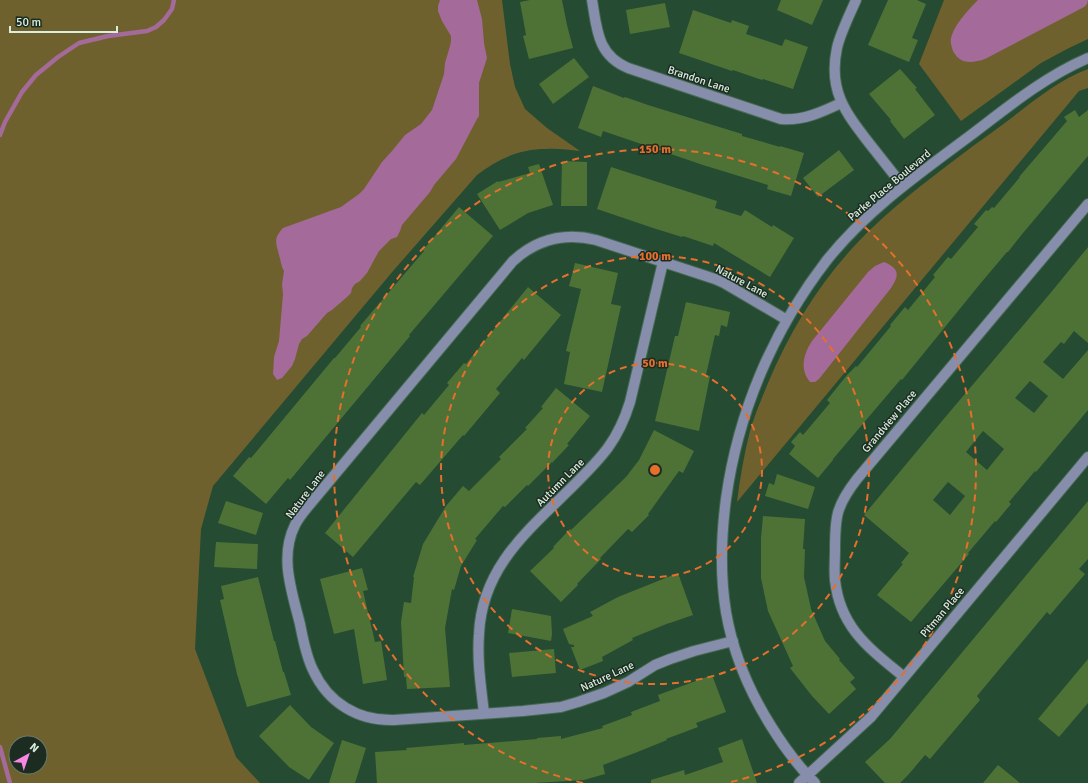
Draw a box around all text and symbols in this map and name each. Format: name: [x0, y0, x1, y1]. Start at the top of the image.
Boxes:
scale bar: [10, 8, 117, 34]
text: 50 m: [16, 15, 41, 30]
street label: Brandon Lane: [666, 63, 732, 96]
text: 150 m: [639, 142, 671, 157]
street label: Parke Place Boulevard: [845, 147, 934, 224]
text: 100 m: [639, 249, 671, 264]
street label: Nature Lane: [713, 262, 770, 301]
text: 50 m: [642, 356, 668, 371]
street label: Grandview Place: [859, 387, 919, 455]
street label: Autumn Lane: [534, 456, 587, 509]
centre of rings: [648, 463, 662, 477]
street label: Nature Lane: [283, 468, 328, 521]
street label: Pitman Place: [918, 585, 967, 640]
street label: Nature Lane: [579, 658, 636, 694]
north arrow: [8, 735, 48, 775]
text: N: [27, 740, 41, 755]

